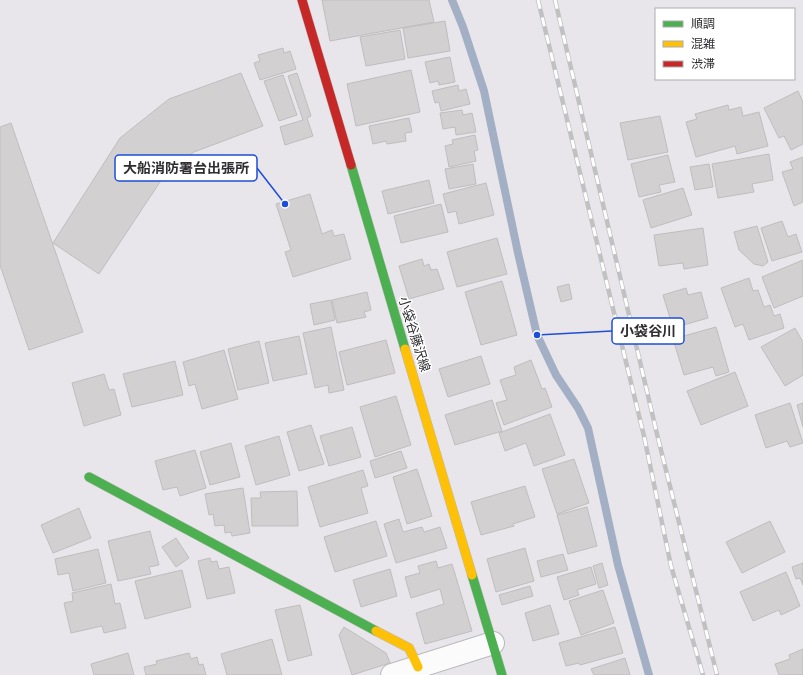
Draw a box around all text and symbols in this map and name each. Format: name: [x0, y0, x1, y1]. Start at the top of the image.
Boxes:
legend: [655, 8, 795, 80]
text: 順調: [691, 16, 715, 31]
text: 混雑: [691, 36, 715, 51]
text: 渋滞: [691, 56, 715, 71]
callout: 大船消防署台出張所: [115, 155, 257, 181]
text: 大船消防署台出張所: [123, 159, 249, 176]
street label: 小袋谷藤沢線: [396, 294, 434, 374]
callout: 小袋谷川: [612, 318, 684, 344]
text: 小袋谷川: [620, 322, 676, 339]

